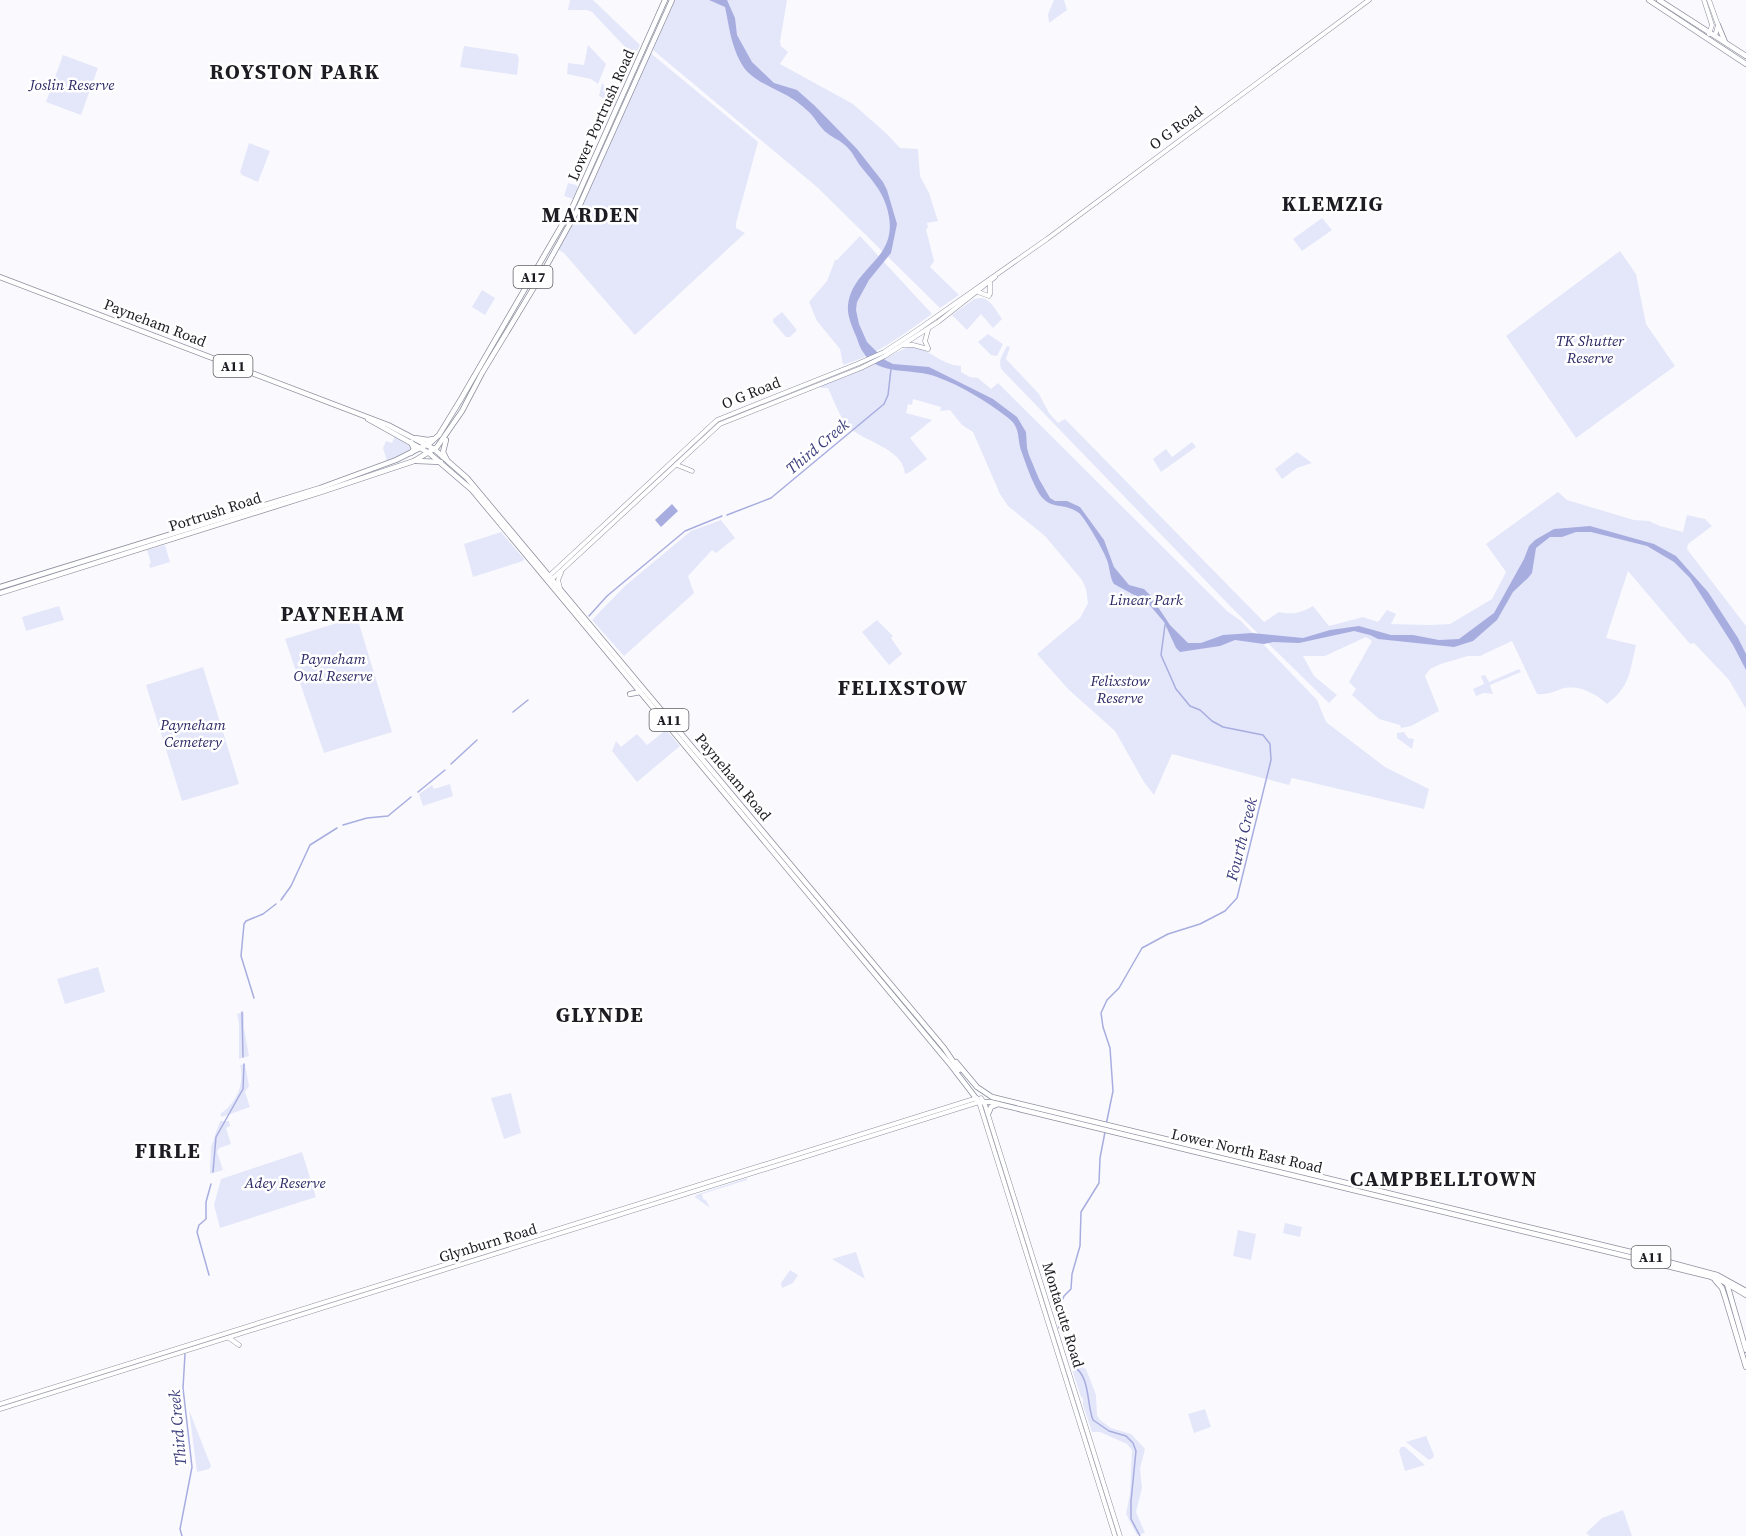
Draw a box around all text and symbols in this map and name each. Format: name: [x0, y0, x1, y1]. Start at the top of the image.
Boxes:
street label: Lower Portrush Road: [562, 45, 639, 184]
district label: ROYSTON PARK: [210, 57, 380, 86]
park label: Joslin Reserve: [28, 74, 114, 95]
street label: O G Road: [1145, 100, 1207, 155]
district label: KLEMZIG: [1282, 189, 1384, 218]
district label: MARDEN: [542, 200, 640, 229]
road number: A17: [514, 266, 552, 288]
street label: Payneham Road: [101, 293, 210, 352]
park label: TK Shutter Reserve: [1556, 330, 1625, 368]
road number: A11: [214, 355, 252, 377]
street label: O G Road: [718, 371, 784, 414]
water label: Third Creek: [781, 413, 854, 479]
street label: Portrush Road: [166, 487, 264, 536]
park label: Linear Park: [1108, 589, 1184, 610]
district label: PAYNEHAM: [281, 599, 405, 628]
park label: Payneham Oval Reserve: [294, 648, 372, 686]
park label: Felixstow Reserve: [1090, 670, 1151, 708]
district label: FELIXSTOW: [838, 673, 968, 702]
road number: A11: [650, 709, 688, 731]
park label: Payneham Cemetery: [159, 714, 226, 752]
street label: Payneham Road: [691, 728, 777, 825]
water label: Fourth Creek: [1220, 795, 1262, 884]
district label: GLYNDE: [556, 1000, 644, 1029]
street label: Lower North East Road: [1169, 1123, 1325, 1178]
district label: FIRLE: [135, 1136, 201, 1165]
district label: CAMPBELLTOWN: [1350, 1164, 1538, 1193]
park label: Adey Reserve: [243, 1172, 326, 1193]
street label: Glynburn Road: [436, 1218, 540, 1267]
road number: A11: [1632, 1246, 1670, 1268]
street label: Montacute Road: [1037, 1260, 1090, 1371]
water label: Third Creek: [163, 1389, 191, 1467]

